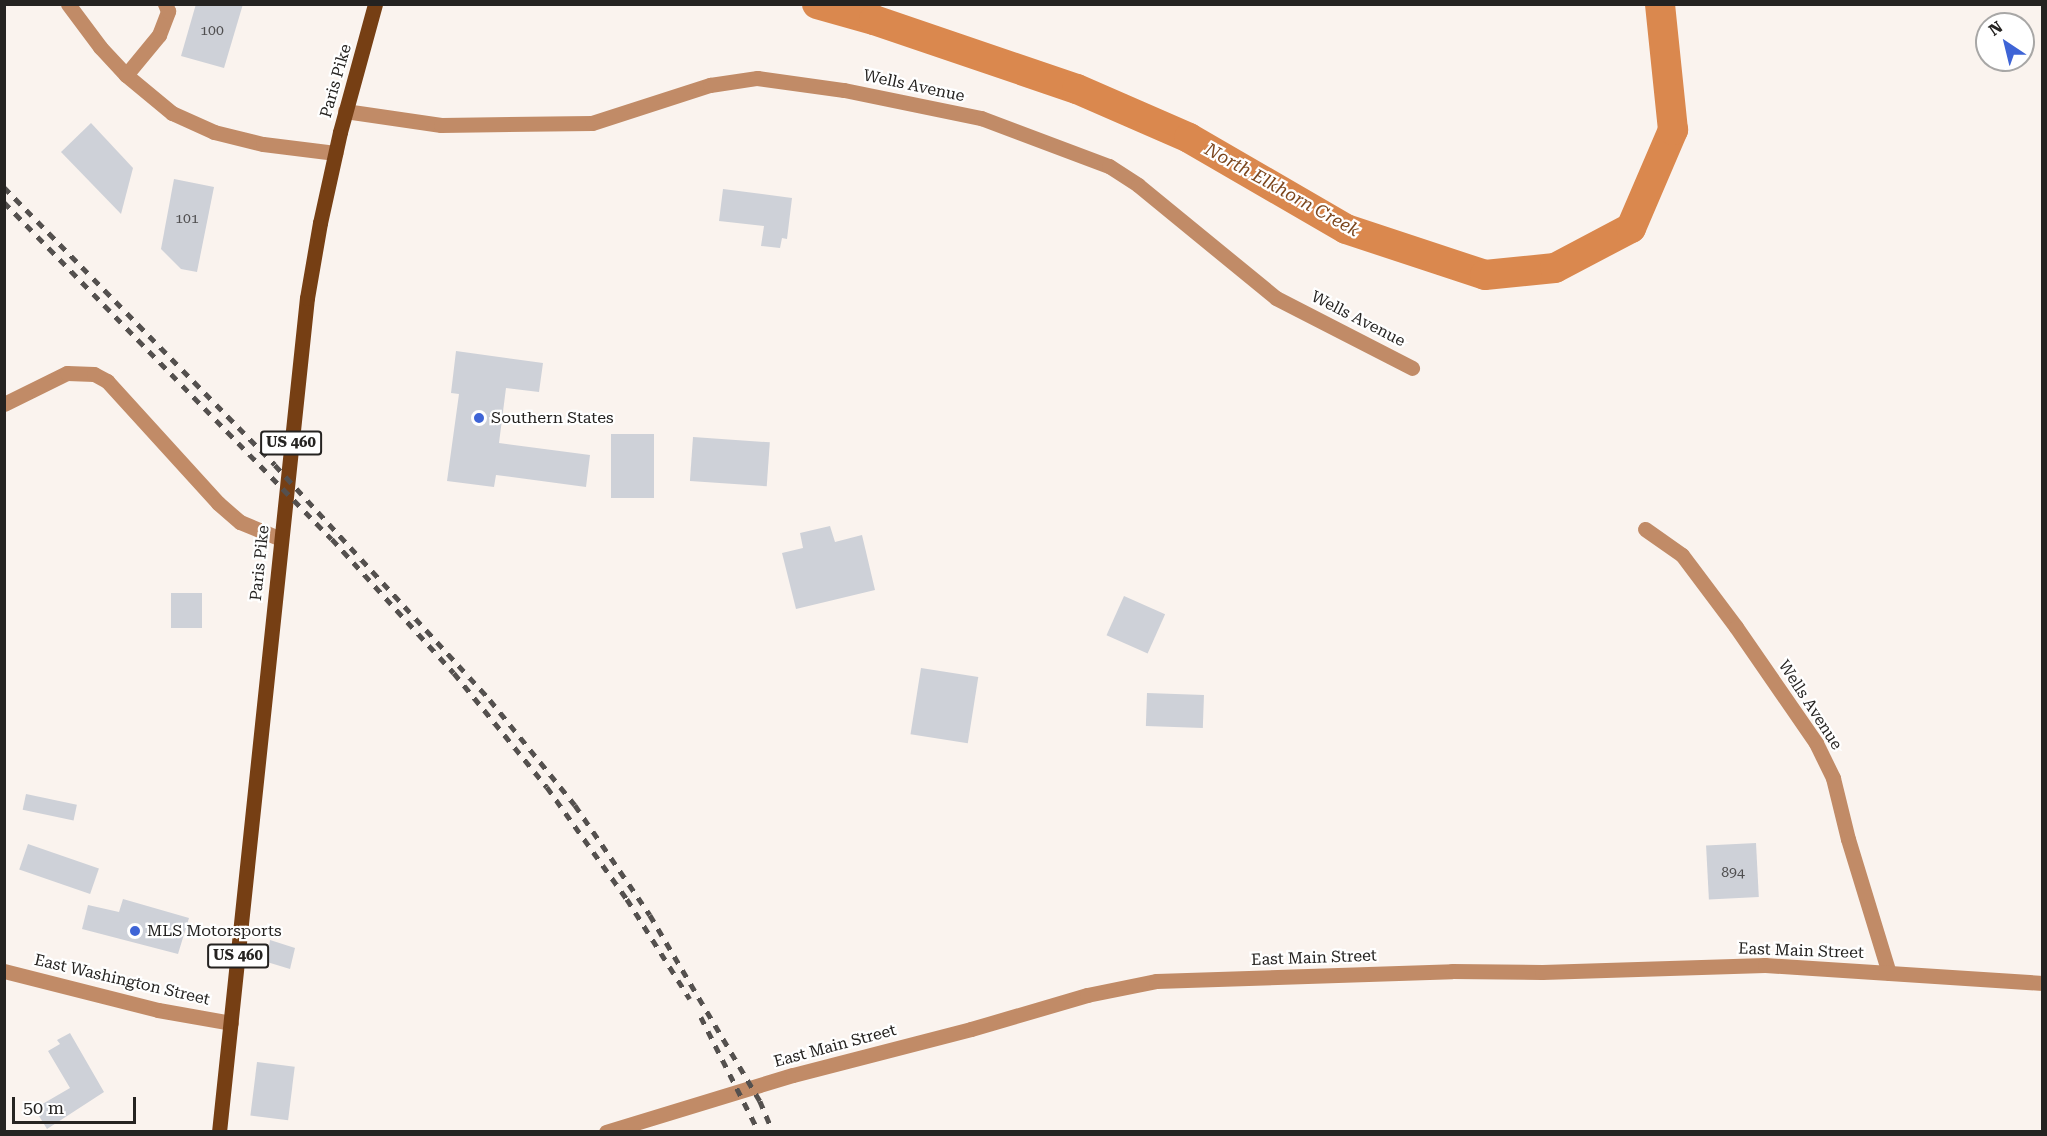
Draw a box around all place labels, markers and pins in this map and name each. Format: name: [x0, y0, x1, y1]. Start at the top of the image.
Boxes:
place label: Southern States: [491, 408, 614, 428]
marker: Southern States: [472, 411, 486, 425]
place label: MLS Motorsports: [147, 921, 281, 941]
marker: MLS Motorsports: [128, 924, 142, 938]

